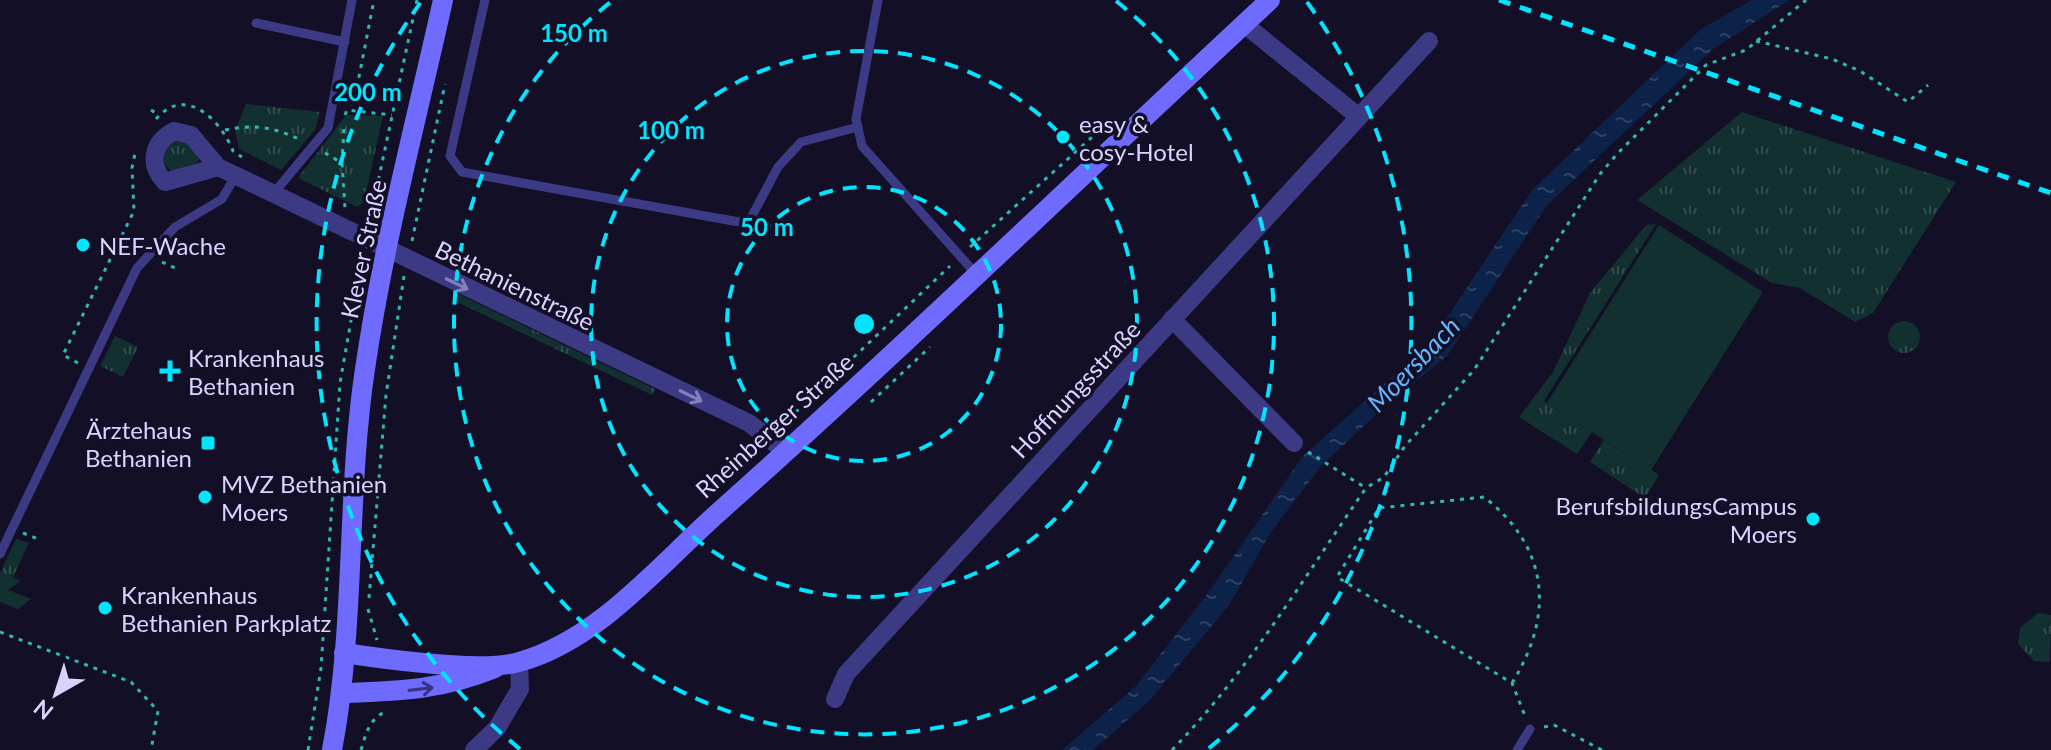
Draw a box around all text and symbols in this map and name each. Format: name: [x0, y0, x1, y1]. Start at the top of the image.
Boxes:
text: 150 m: [540, 18, 608, 47]
text: 200 m: [334, 77, 402, 106]
place label: easy & cosy-Hotel: [1079, 109, 1194, 166]
text: 100 m: [637, 115, 705, 144]
marker: easy & cosy-Hotel: [1054, 128, 1072, 146]
street label: Klever Straße: [334, 177, 392, 321]
text: 50 m: [740, 212, 794, 241]
place label: NEF-Wache: [99, 231, 226, 260]
street label: Bethanienstraße: [431, 234, 599, 336]
marker: NEF-Wache: [74, 236, 92, 254]
one-way arrow: [444, 277, 468, 292]
centre of rings: [850, 310, 878, 338]
water label: Moersbach: [1360, 310, 1466, 418]
street label: Hoffnungsstraße: [1004, 315, 1146, 463]
place label: Krankenhaus Bethanien: [188, 343, 324, 400]
street label: Rheinberger Straße: [689, 347, 859, 503]
marker: Krankenhaus Bethanien: [159, 360, 181, 382]
one-way arrow: [679, 389, 703, 404]
place label: Ärztehaus Bethanien: [85, 415, 192, 472]
marker: Ärztehaus Bethanien: [199, 434, 217, 452]
place label: MVZ Bethanien Moers: [221, 469, 387, 526]
marker: MVZ Bethanien Moers: [196, 488, 214, 506]
place label: BerufsbildungsCampus Moers: [1555, 491, 1797, 548]
marker: BerufsbildungsCampus Moers: [1804, 510, 1822, 528]
place label: Krankenhaus Bethanien Parkplatz: [121, 580, 332, 637]
marker: Krankenhaus Bethanien Parkplatz: [96, 599, 114, 617]
north arrow: [16, 654, 96, 734]
one-way arrow: [407, 681, 433, 696]
text: N: [28, 694, 58, 726]

